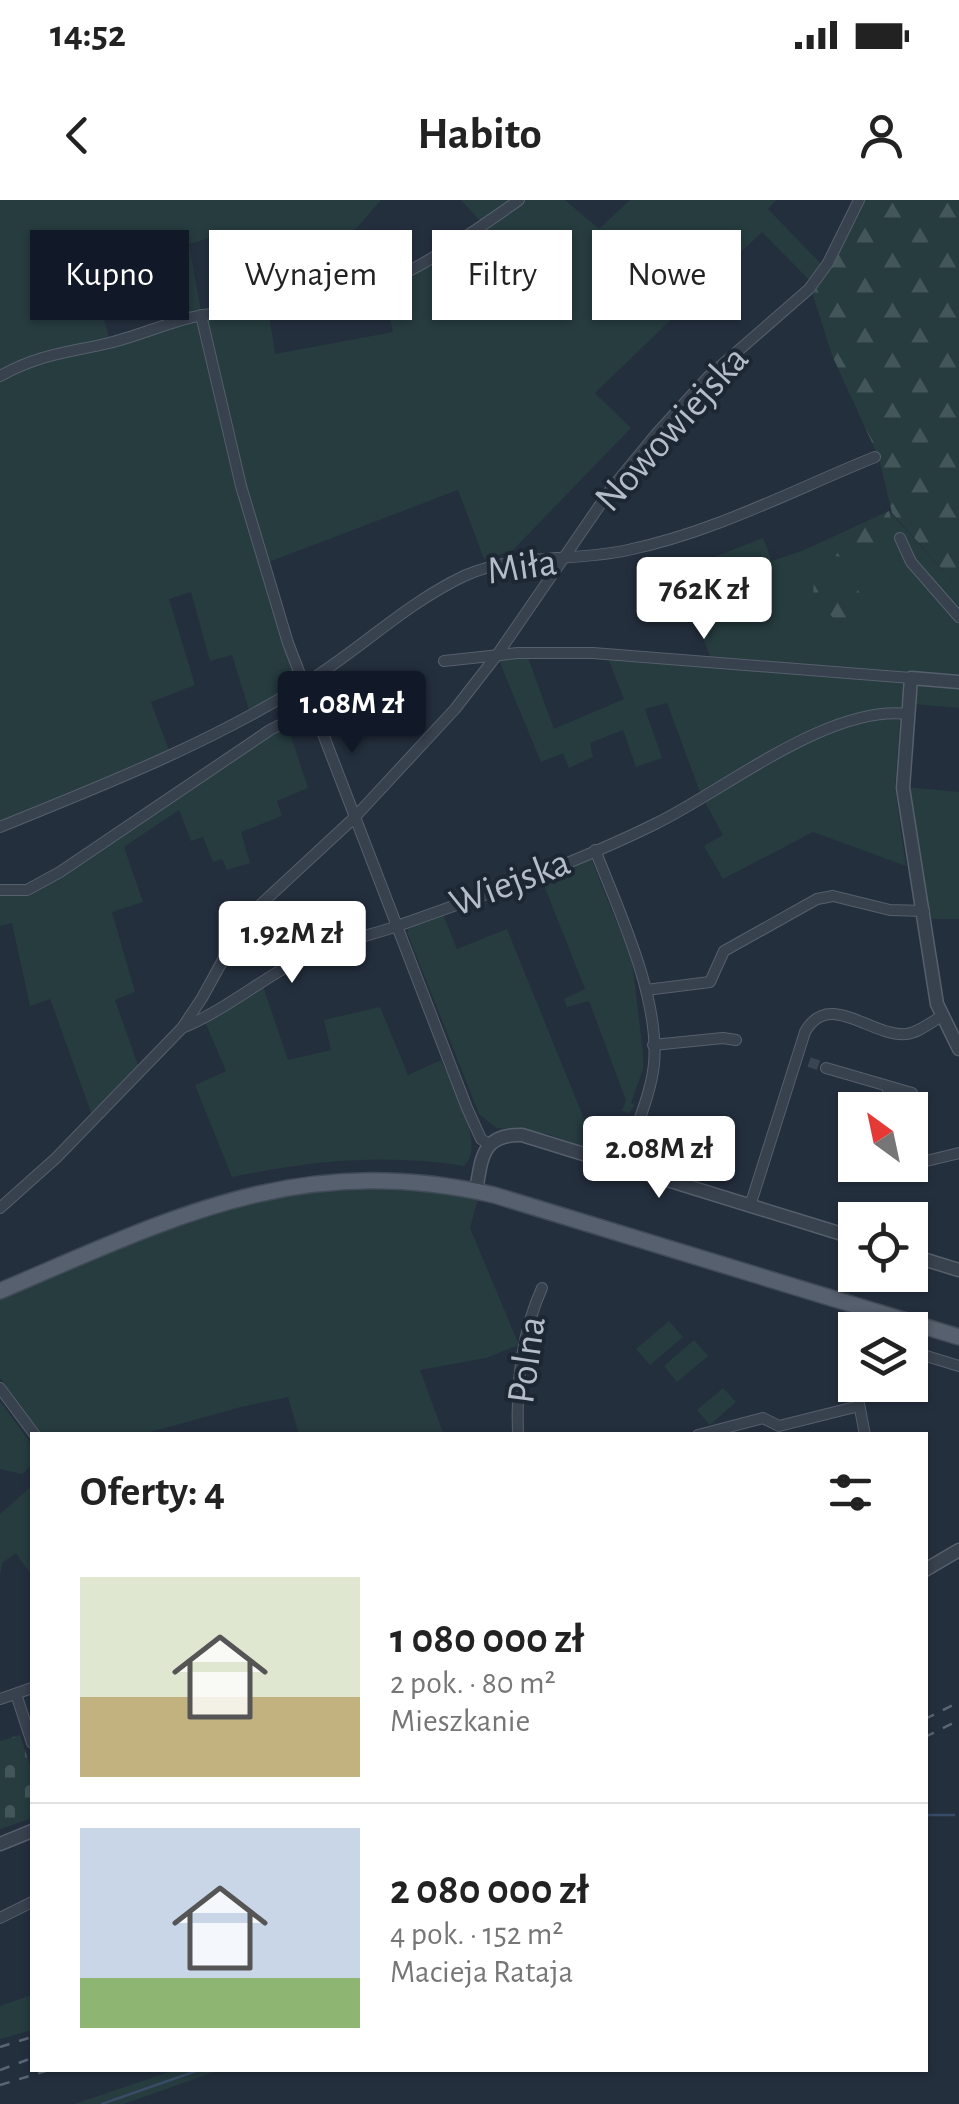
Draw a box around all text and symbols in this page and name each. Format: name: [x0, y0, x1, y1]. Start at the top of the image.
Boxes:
text: 14:52: [50, 16, 126, 54]
icon: back: [50, 108, 105, 163]
icon: person: [854, 108, 909, 163]
text: Habito: [417, 112, 542, 157]
chip: Kupno: [30, 230, 189, 320]
chip: Wynajem: [209, 230, 412, 320]
chip: Filtry: [432, 230, 572, 320]
chip: Nowe: [592, 230, 741, 320]
street label: Nowowiejska: [588, 339, 756, 519]
street label: Miła: [484, 542, 560, 592]
pin: 762K zł: [612, 557, 796, 642]
text: 762K zł: [659, 573, 749, 605]
pin: 1.08M zł: [249, 671, 455, 756]
text: 1.08M zł: [300, 687, 404, 719]
street label: Wiejska: [444, 842, 576, 924]
pin: 1.92M zł: [189, 901, 395, 986]
text: 1.92M zł: [241, 917, 343, 949]
north arrow: [838, 1092, 928, 1182]
map controls: [838, 1092, 928, 1402]
pin: 2.08M zł: [556, 1116, 762, 1201]
text: 2.08M zł: [605, 1132, 713, 1164]
button: locate: [838, 1202, 928, 1292]
button: layers: [838, 1312, 928, 1402]
street label: Polna: [501, 1314, 553, 1406]
icon: filters: [823, 1465, 878, 1520]
text: Oferty: 4: [80, 1471, 225, 1513]
icon: home: [160, 1617, 280, 1737]
text: 1 080 000 zł: [390, 1618, 584, 1660]
text: 2 pok. · 80 m²: [390, 1667, 556, 1699]
text: Mieszkanie: [390, 1705, 530, 1737]
icon: home: [160, 1868, 280, 1988]
text: 2 080 000 zł: [390, 1869, 589, 1911]
text: 4 pok. · 152 m²: [390, 1918, 563, 1950]
text: Macieja Rataja: [390, 1956, 573, 1988]

